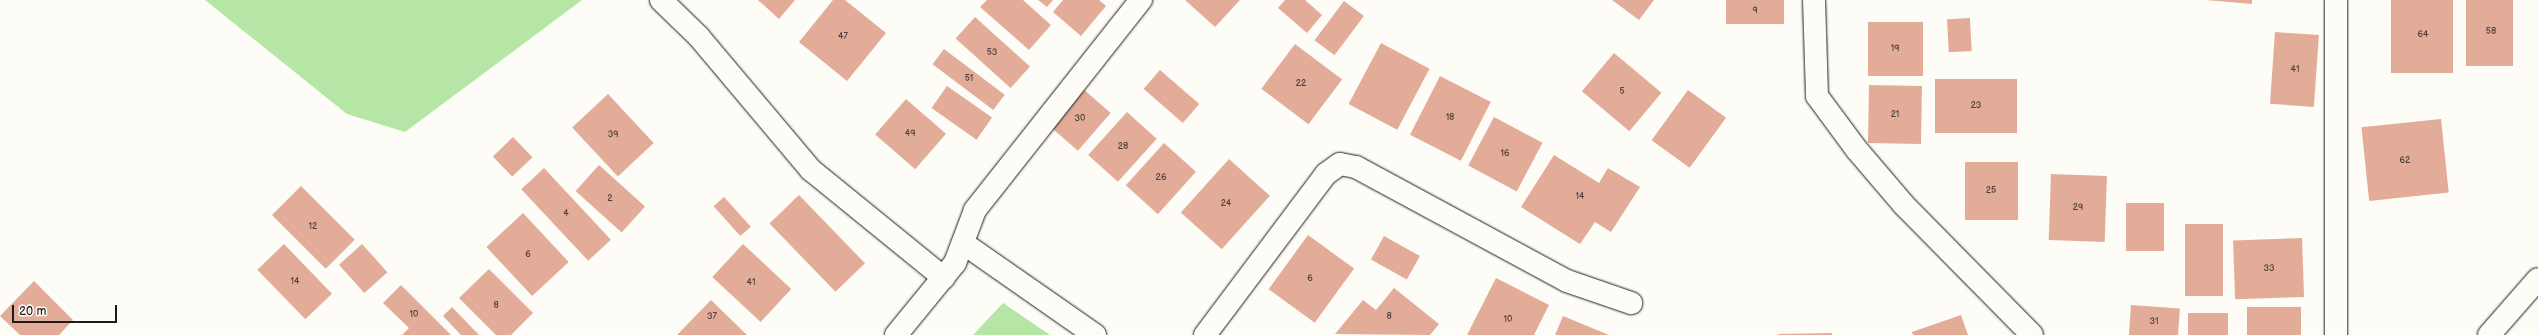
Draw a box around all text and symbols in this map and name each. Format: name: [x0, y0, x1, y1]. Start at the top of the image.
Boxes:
house number: 9: [1752, 6, 1758, 16]
house number: 58: [2486, 27, 2496, 37]
house number: 64: [2418, 30, 2428, 40]
house number: 47: [838, 32, 848, 42]
house number: 19: [1891, 44, 1899, 54]
house number: 53: [987, 48, 997, 58]
house number: 41: [2291, 65, 2299, 75]
house number: 51: [965, 74, 973, 84]
house number: 22: [1296, 79, 1306, 89]
house number: 5: [1619, 87, 1625, 97]
house number: 23: [1971, 101, 1981, 111]
house number: 21: [1891, 110, 1899, 120]
house number: 18: [1446, 113, 1454, 123]
house number: 30: [1075, 114, 1085, 124]
house number: 49: [905, 129, 915, 139]
house number: 39: [608, 130, 618, 140]
house number: 28: [1118, 142, 1128, 152]
house number: 16: [1501, 149, 1509, 159]
house number: 62: [2400, 156, 2410, 166]
house number: 26: [1156, 173, 1166, 183]
house number: 25: [1986, 186, 1996, 196]
house number: 14: [1576, 192, 1584, 202]
house number: 2: [607, 194, 613, 204]
house number: 24: [1221, 199, 1231, 209]
house number: 29: [2073, 203, 2083, 213]
house number: 4: [563, 209, 569, 219]
house number: 12: [309, 222, 317, 232]
house number: 6: [525, 250, 531, 260]
house number: 33: [2263, 264, 2275, 274]
house number: 6: [1307, 274, 1313, 284]
house number: 14: [291, 277, 299, 287]
house number: 41: [747, 278, 755, 288]
scale bar: [14, 297, 119, 323]
house number: 8: [493, 301, 499, 311]
text: 20 m: [19, 304, 46, 319]
house number: 10: [410, 310, 418, 320]
house number: 37: [707, 312, 717, 322]
house number: 8: [1386, 312, 1392, 322]
house number: 10: [1504, 315, 1512, 325]
house number: 31: [2149, 317, 2159, 327]

